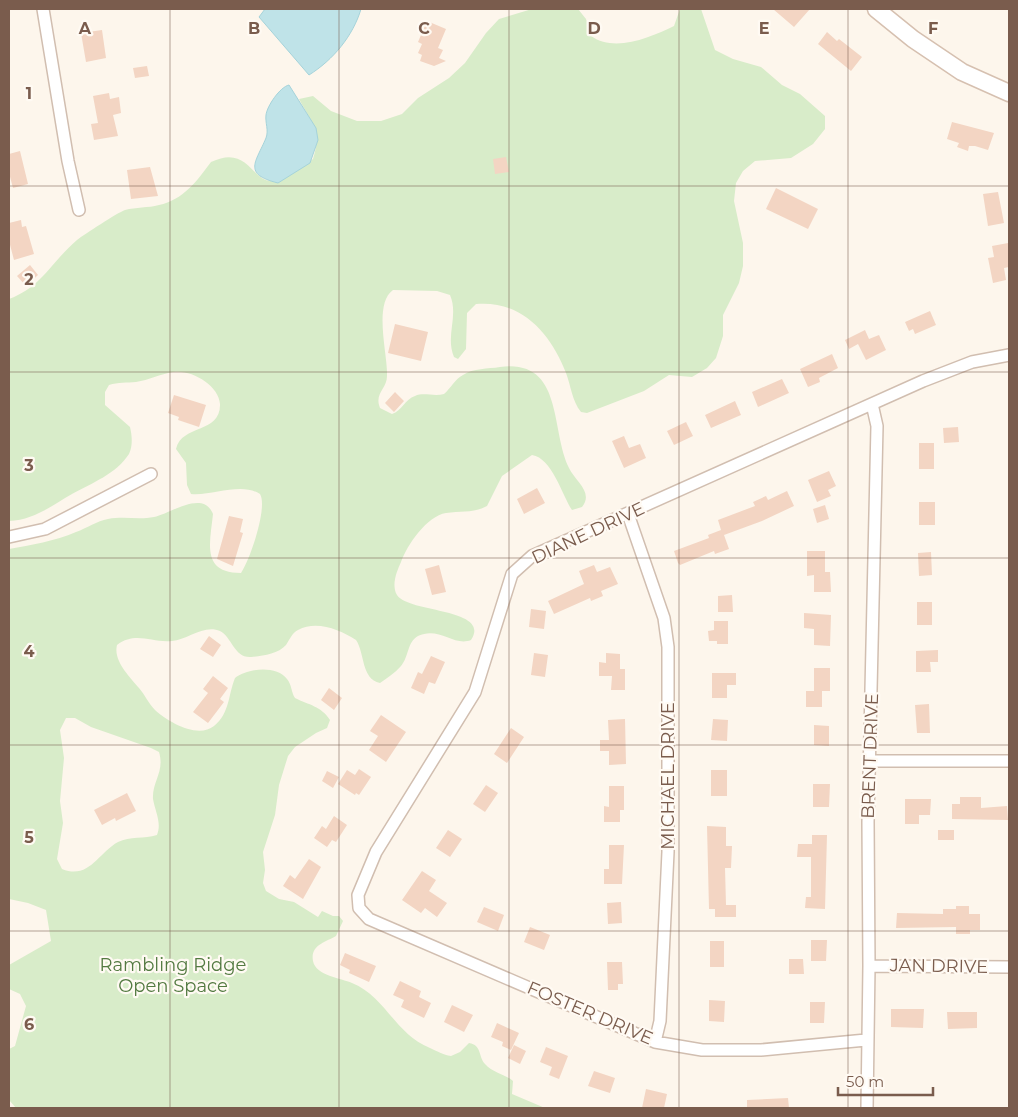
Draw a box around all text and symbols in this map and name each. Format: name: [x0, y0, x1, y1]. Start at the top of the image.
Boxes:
text: A: [78, 19, 92, 38]
text: B: [248, 19, 260, 38]
text: C: [418, 19, 430, 38]
text: D: [587, 19, 601, 38]
text: E: [759, 19, 769, 38]
text: F: [928, 19, 938, 38]
text: 1: [26, 84, 32, 103]
text: 2: [24, 270, 34, 289]
text: 3: [23, 456, 34, 475]
street label: DIANE DRIVE: [528, 497, 648, 569]
text: 4: [23, 642, 35, 661]
street label: BRENT DRIVE: [857, 693, 883, 819]
street label: MICHAEL DRIVE: [657, 702, 679, 850]
text: 5: [24, 828, 34, 847]
park label: Rambling Ridge Open Space: [99, 954, 247, 997]
street label: JAN DRIVE: [889, 954, 988, 978]
street label: FOSTER DRIVE: [524, 977, 656, 1049]
text: 6: [24, 1015, 34, 1034]
scale bar: [838, 1064, 933, 1096]
text: 50 m: [846, 1072, 884, 1091]

